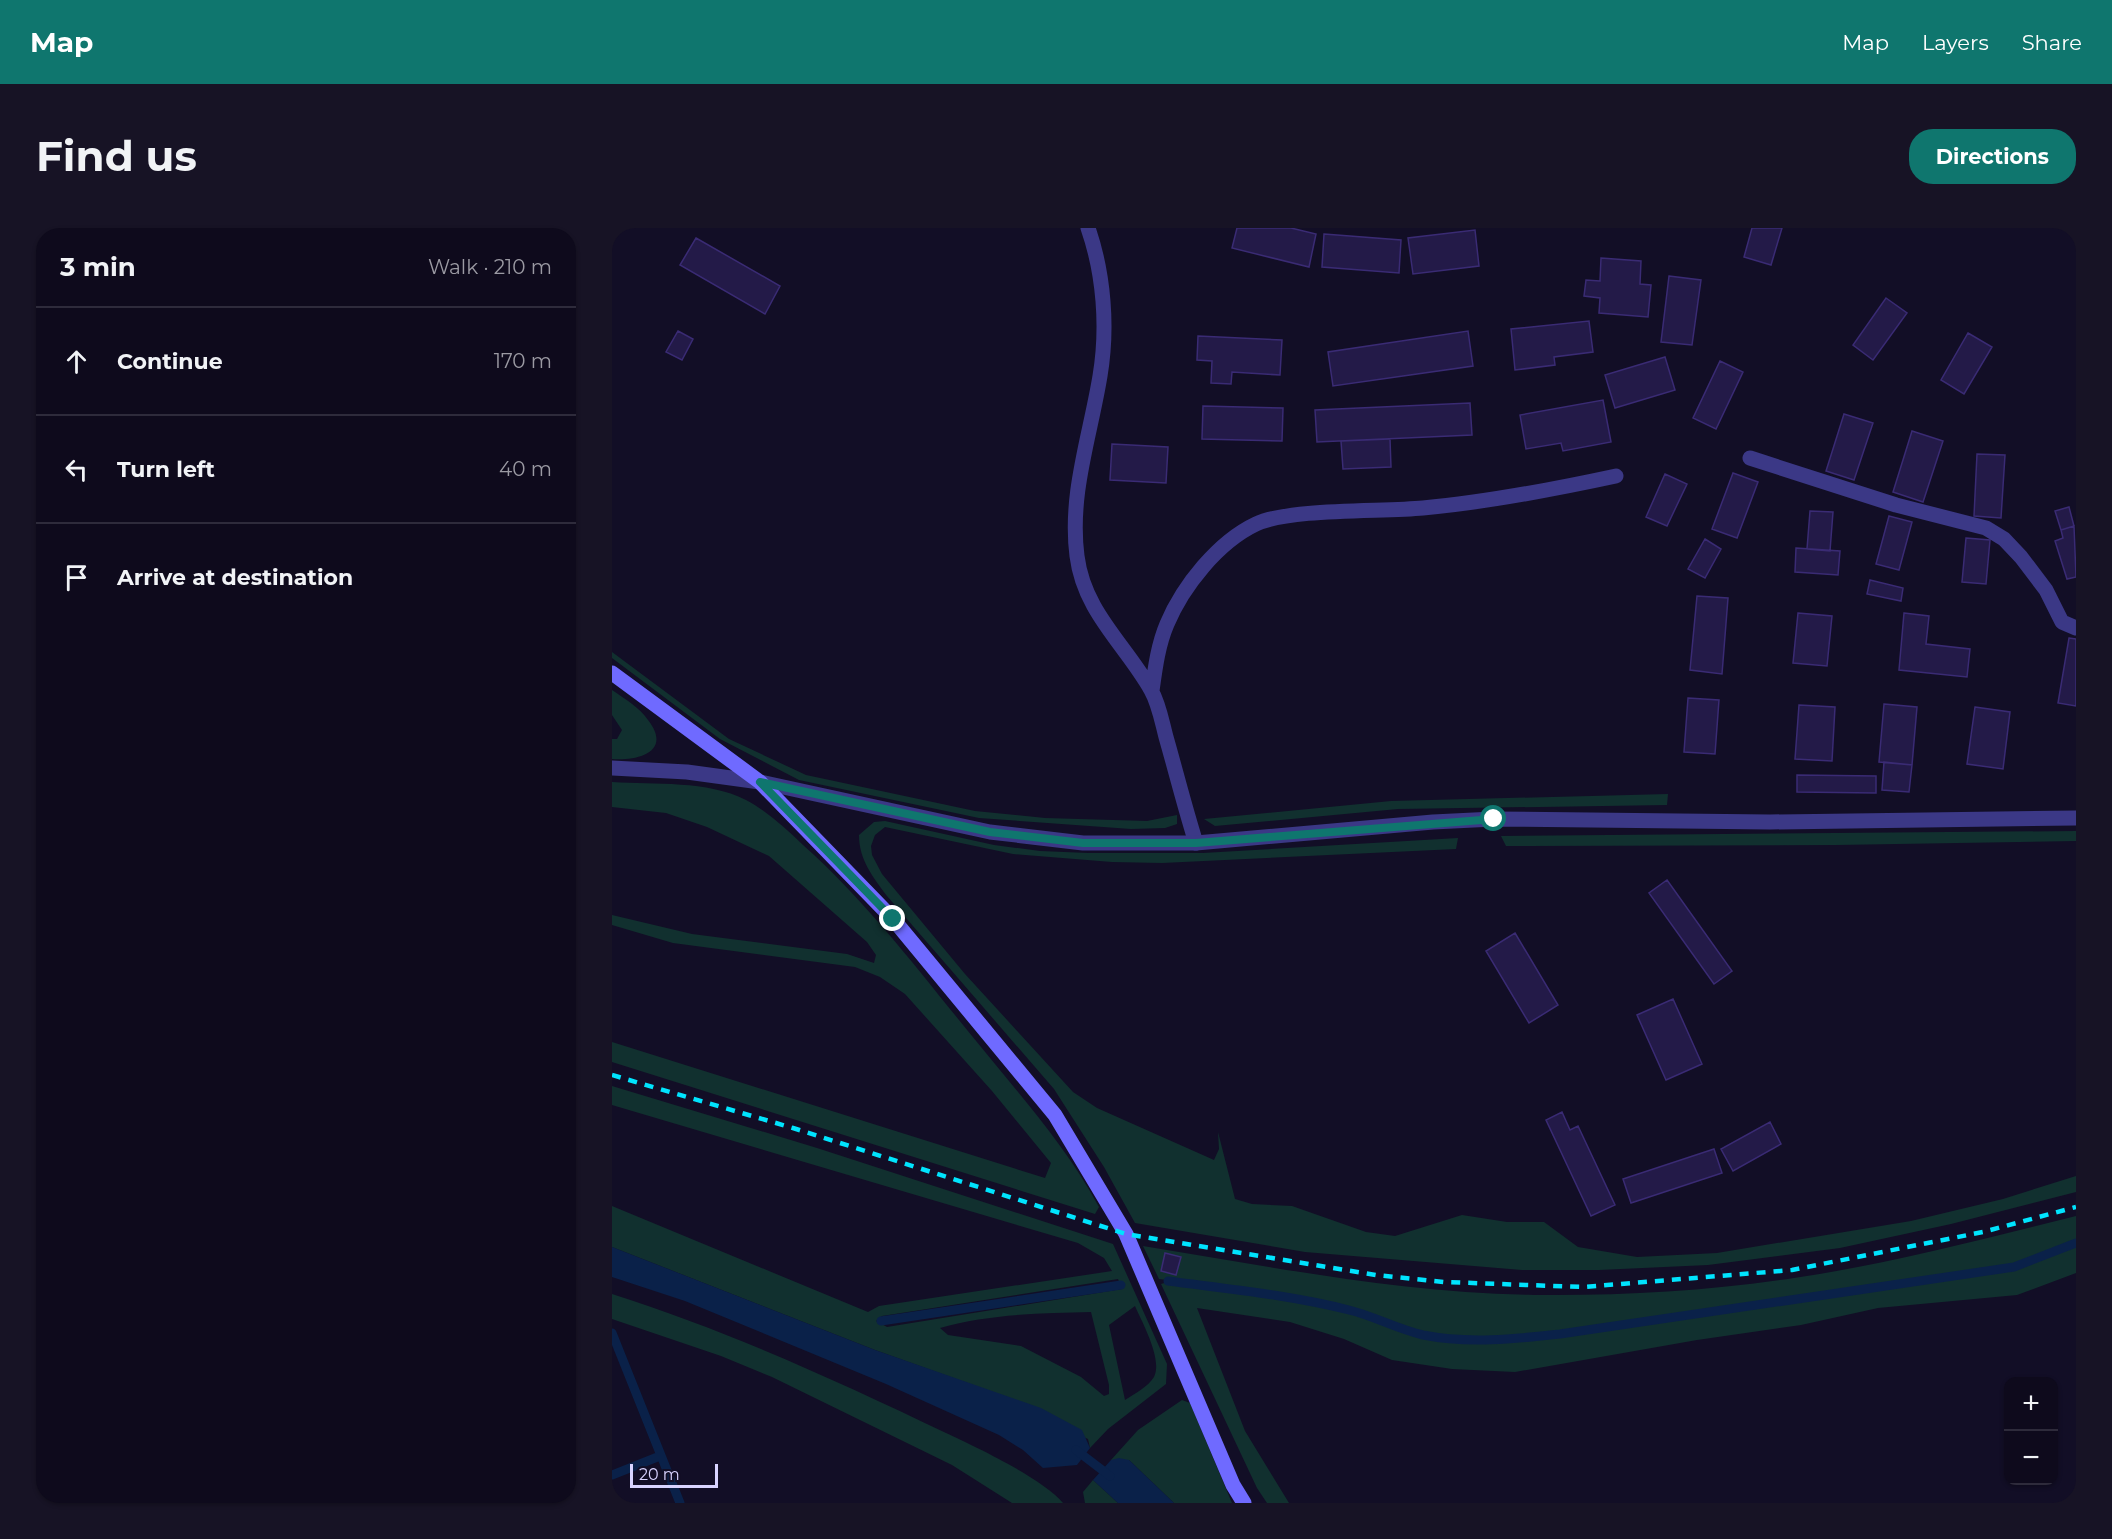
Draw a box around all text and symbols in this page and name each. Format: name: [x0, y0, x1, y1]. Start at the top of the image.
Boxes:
text: Map: [30, 25, 93, 59]
text: Map: [1842, 30, 1889, 55]
text: Layers: [1922, 30, 1989, 55]
text: Share: [2022, 30, 2082, 55]
button: Directions: [1909, 129, 2076, 184]
text: Find us: [36, 130, 197, 182]
text: 3 min: [60, 251, 136, 283]
text: Walk · 210 m: [428, 255, 552, 279]
icon: ahead: [60, 345, 93, 378]
text: Continue: [117, 348, 223, 375]
text: 170 m: [494, 349, 552, 373]
icon: left: [60, 453, 93, 486]
text: Turn left: [117, 456, 215, 483]
text: 40 m: [499, 457, 552, 481]
icon: arrive: [60, 561, 93, 594]
text: Arrive at destination: [117, 564, 353, 591]
route start: [1480, 805, 1506, 831]
route end: [879, 905, 905, 931]
map controls: [2004, 1377, 2058, 1485]
button: +: [2004, 1377, 2058, 1431]
button: −: [2004, 1431, 2058, 1485]
scale bar: [630, 1461, 718, 1488]
text: 20 m: [639, 1465, 680, 1484]

